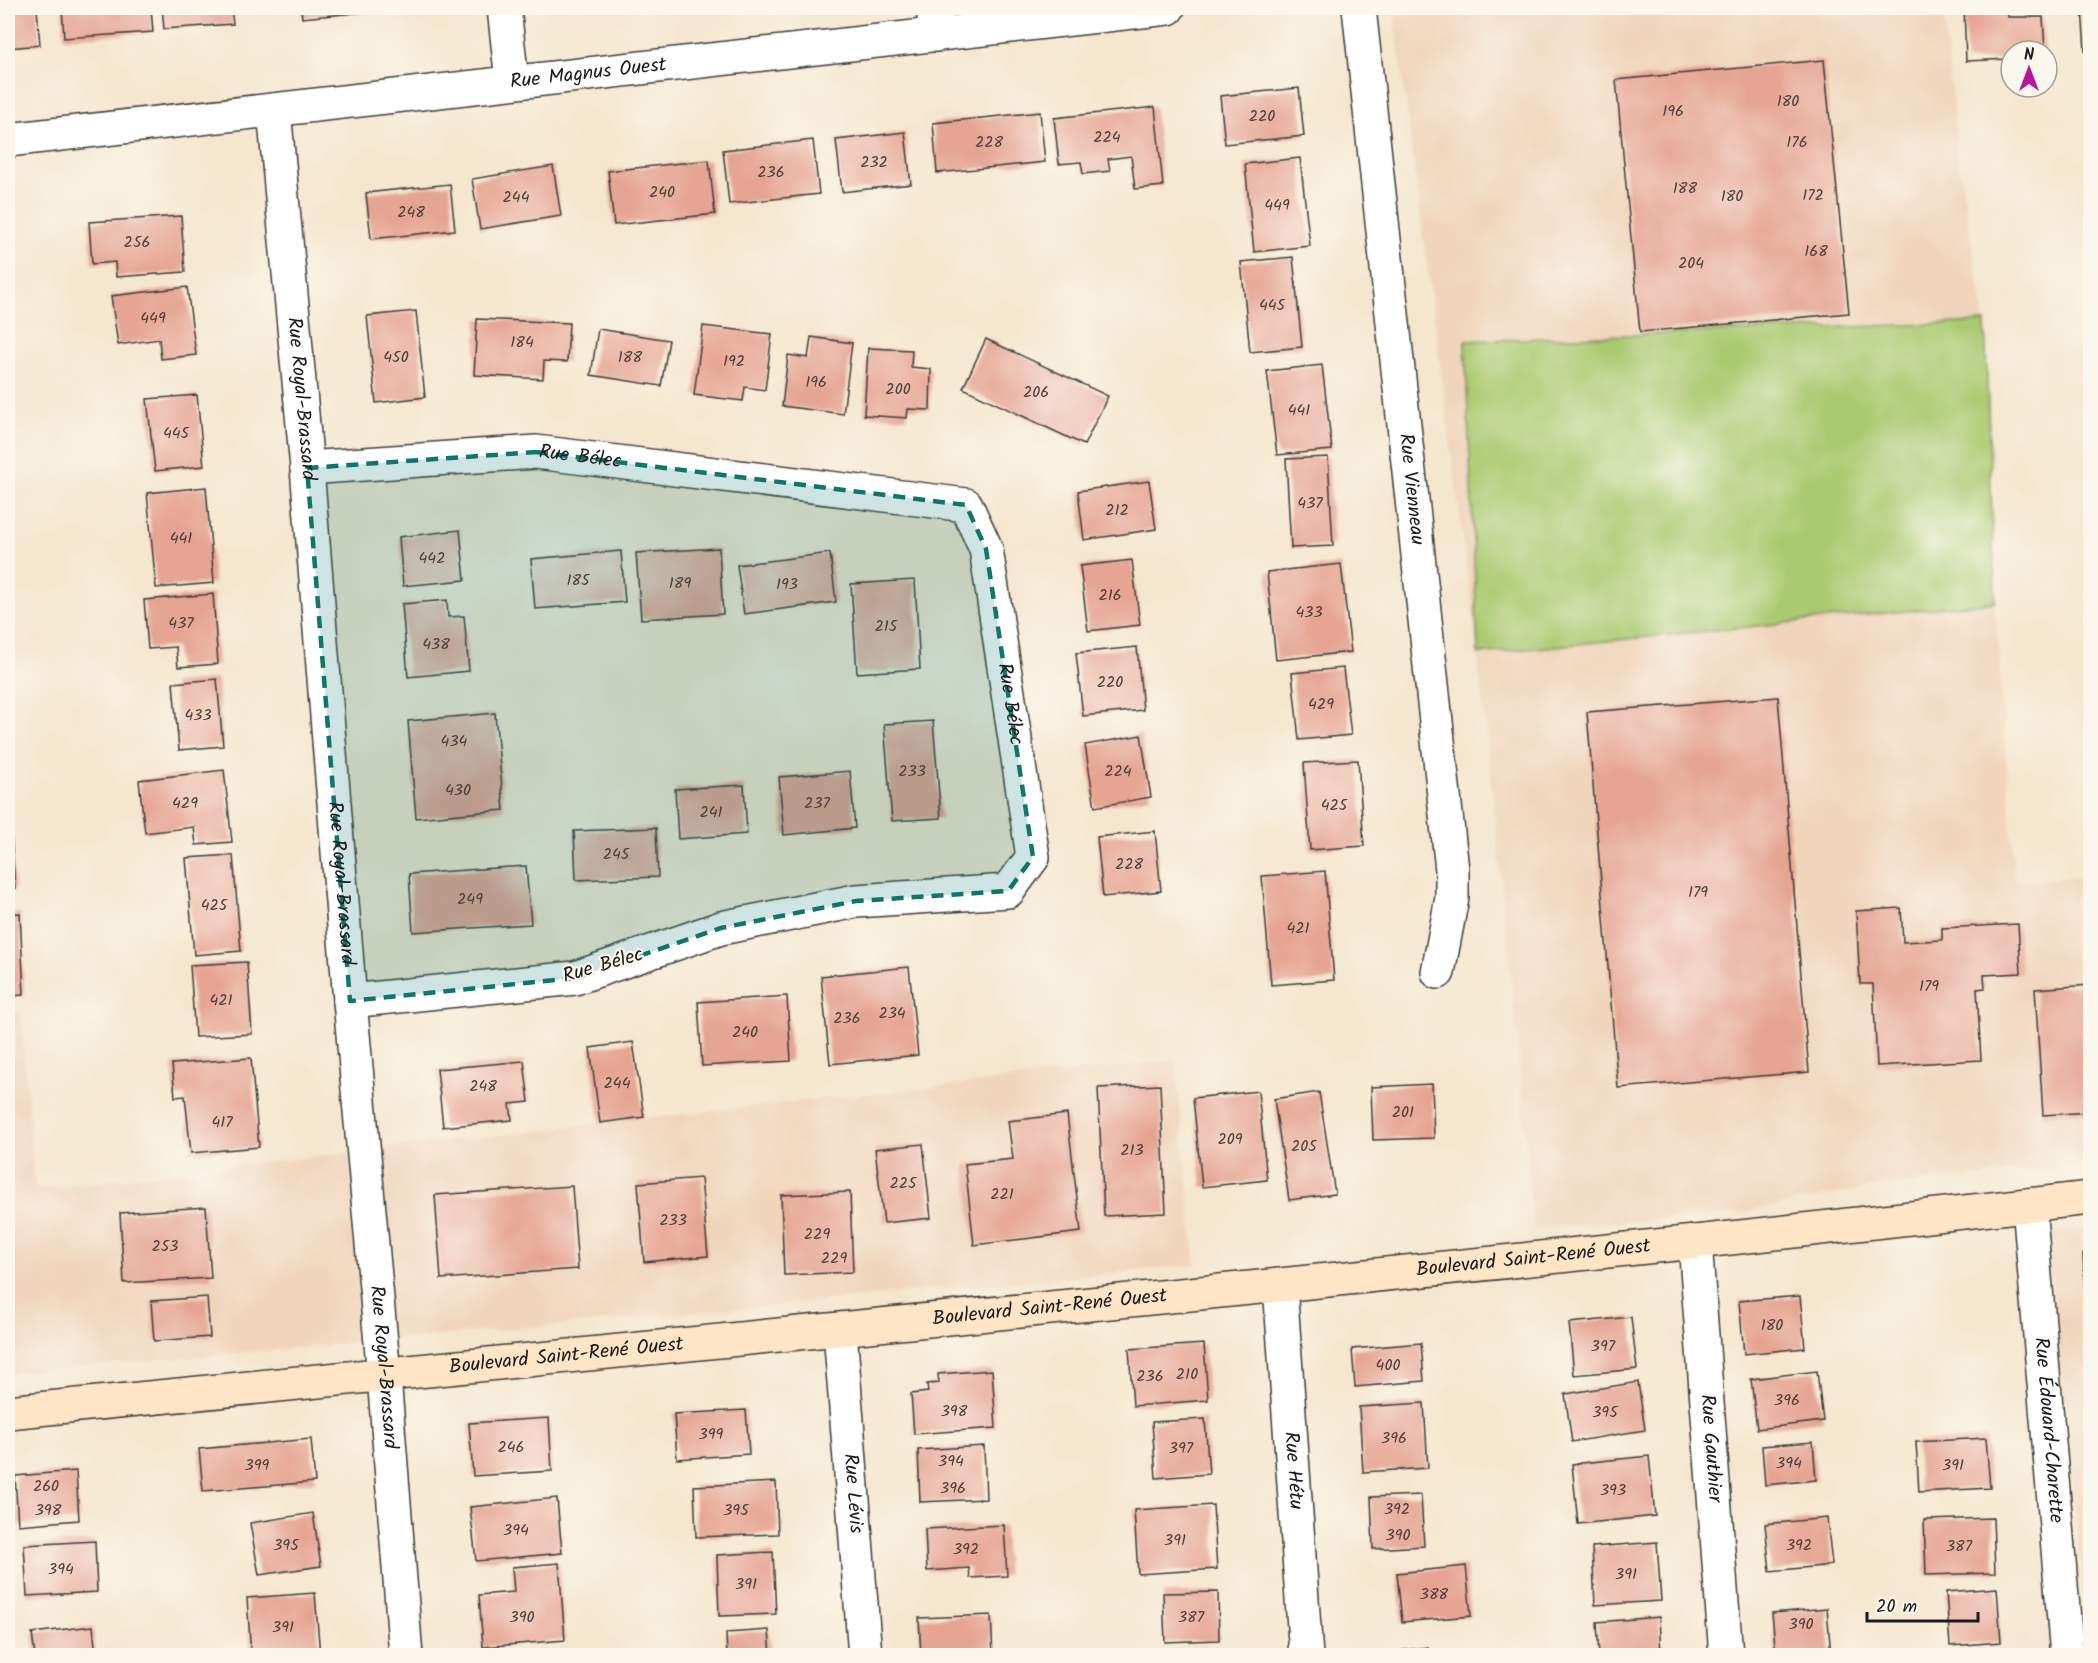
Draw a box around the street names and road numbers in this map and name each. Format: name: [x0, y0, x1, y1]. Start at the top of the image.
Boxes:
street label: Rue Magnus Ouest: [508, 49, 668, 99]
street label: Rue Royal-Brassard: [277, 316, 324, 483]
street label: Rue Vienneau: [1389, 432, 1433, 547]
street label: Rue Bélec: [537, 437, 623, 478]
street label: Rue Bélec: [988, 661, 1032, 747]
street label: Rue Royal-Brassard: [318, 800, 363, 967]
street label: Rue Bélec: [559, 939, 647, 993]
street label: Boulevard Saint-René Ouest: [1415, 1231, 1652, 1287]
street label: Boulevard Saint-René Ouest: [931, 1280, 1169, 1336]
street label: Rue Royal-Brassard: [360, 1284, 406, 1451]
street label: Boulevard Saint-René Ouest: [447, 1329, 685, 1384]
street label: Rue Édouard-Charette: [2024, 1336, 2072, 1524]
street label: Rue Gauthier: [1690, 1393, 1731, 1505]
street label: Rue Hétu: [1274, 1431, 1312, 1511]
street label: Rue Lévis: [834, 1453, 872, 1535]

